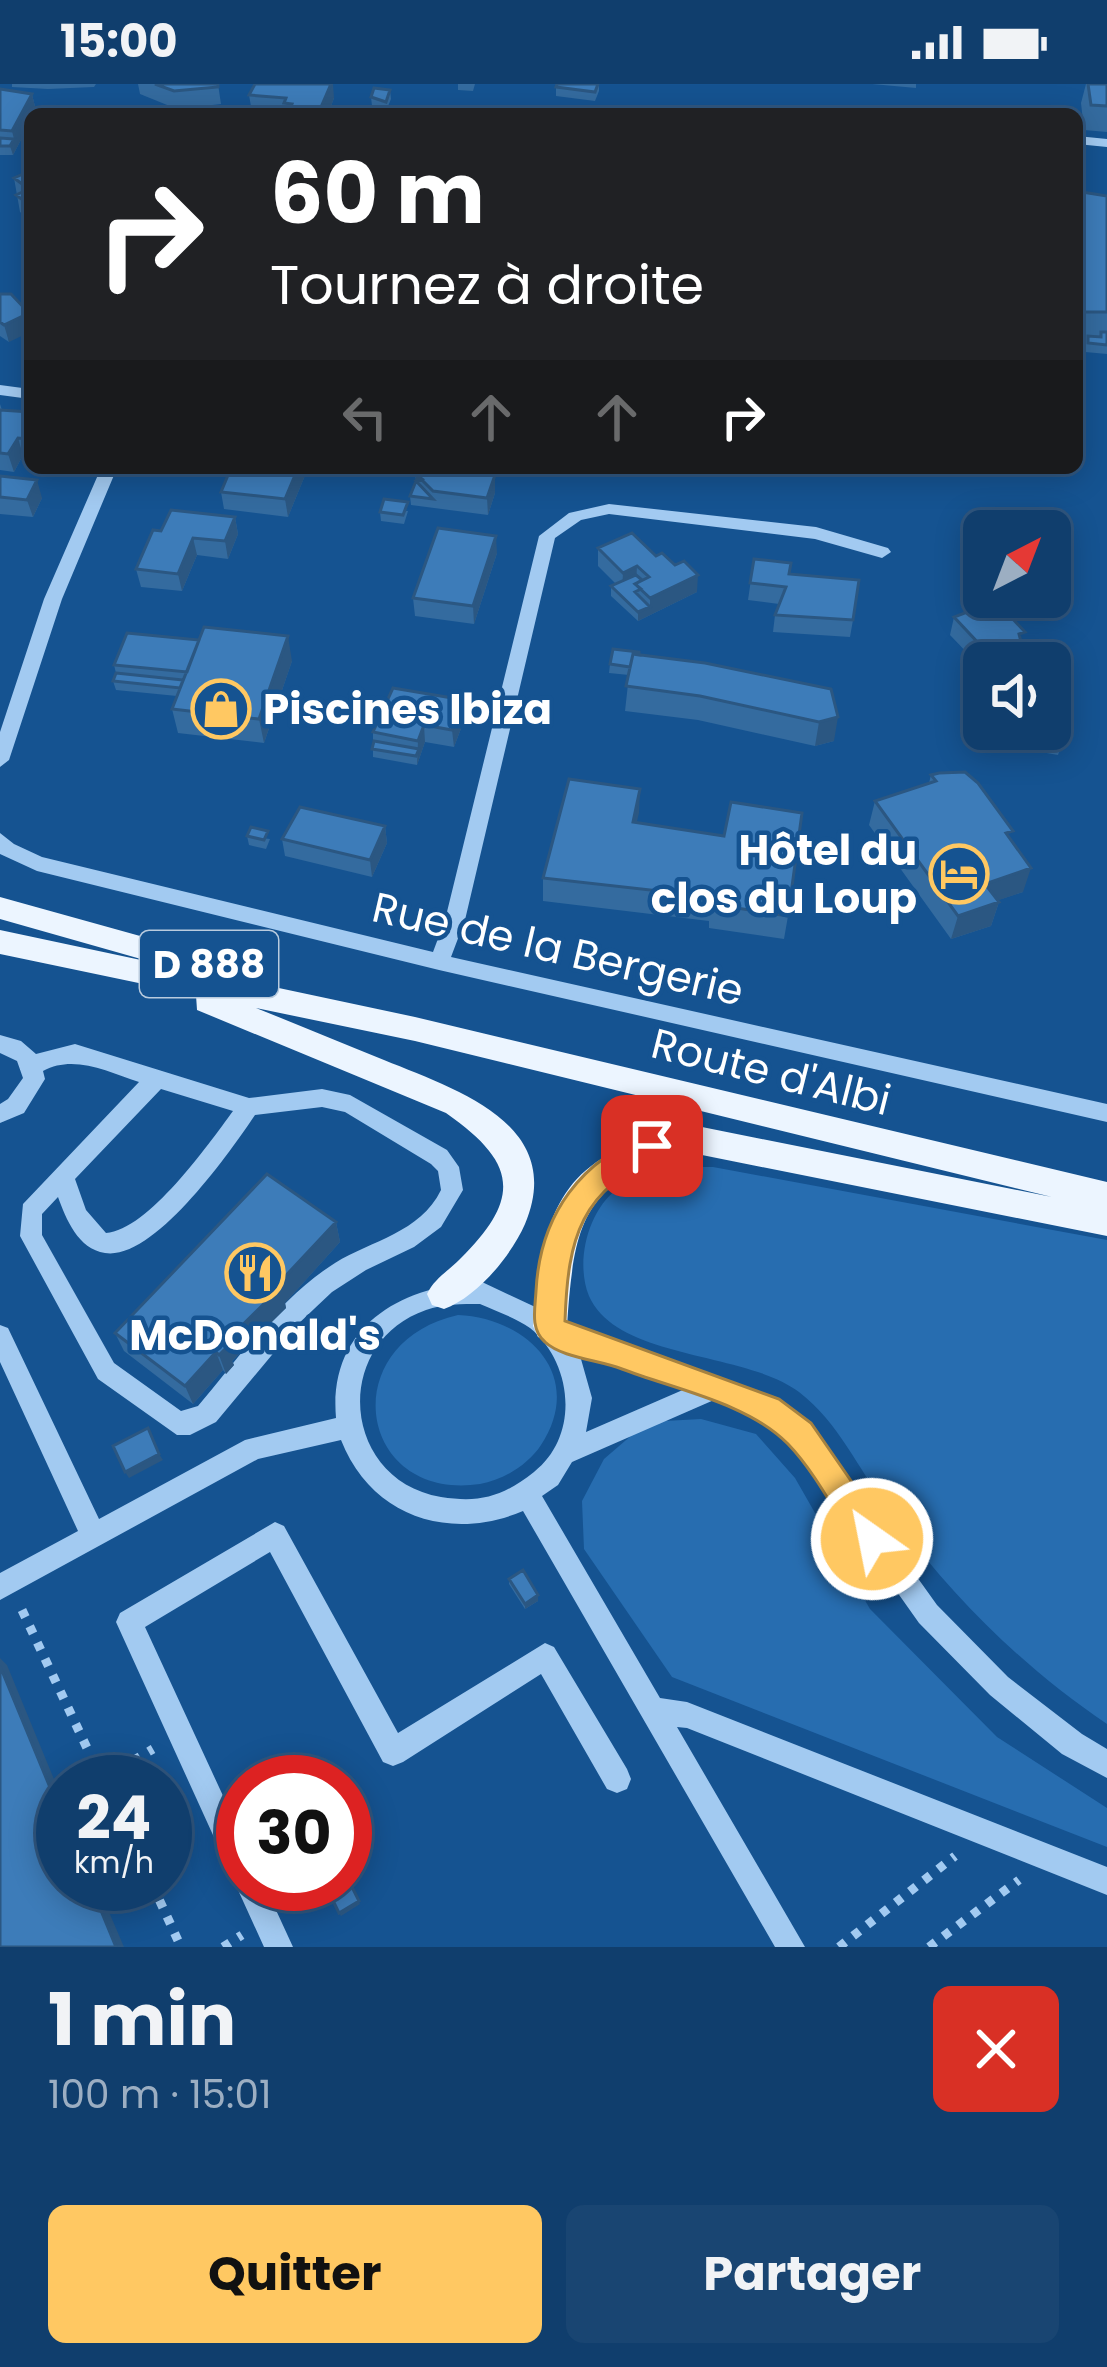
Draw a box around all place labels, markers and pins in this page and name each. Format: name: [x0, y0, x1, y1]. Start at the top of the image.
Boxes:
shop icon: Piscines Ibiza: [190, 678, 252, 740]
place label: Piscines Ibiza: [263, 680, 552, 739]
place label: Hôtel du clos du Loup: [651, 821, 917, 928]
hotel icon: Hôtel du clos du Loup: [928, 843, 990, 905]
pin: [601, 1095, 703, 1197]
restaurant icon: McDonald's: [224, 1242, 286, 1304]
place label: McDonald's: [129, 1306, 381, 1365]

